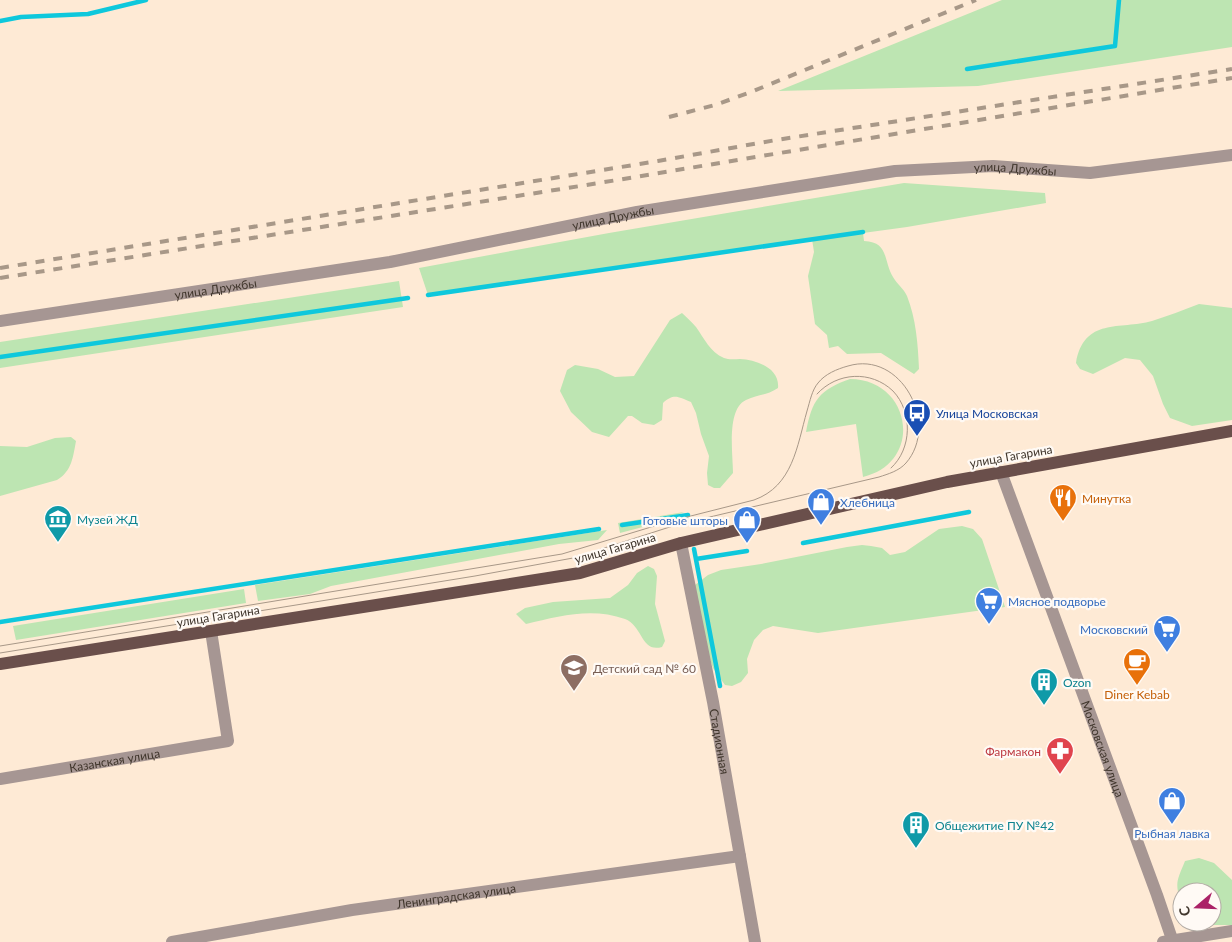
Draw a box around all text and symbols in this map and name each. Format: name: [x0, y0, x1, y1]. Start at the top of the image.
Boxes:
street label: улица Дружбы: [973, 158, 1057, 178]
street label: улица Дружбы: [571, 202, 655, 232]
street label: улица Дружбы: [173, 275, 258, 302]
bus stop icon: Улица Московская: [902, 398, 932, 437]
place label: Улица Московская: [936, 406, 1038, 421]
street label: улица Гагарина: [968, 441, 1054, 471]
restaurant icon: Минутка: [1048, 483, 1078, 522]
shop icon: Хлебница: [806, 487, 836, 526]
place label: Минутка: [1082, 491, 1131, 506]
place label: Хлебница: [840, 495, 895, 510]
museum icon: Музей ЖД: [43, 504, 73, 543]
shop icon: Готовые шторы: [732, 505, 762, 544]
place label: Музей ЖД: [77, 512, 138, 527]
place label: Готовые шторы: [643, 513, 728, 528]
street label: улица Гагарина: [573, 529, 657, 567]
supermarket icon: Мясное подворье: [974, 586, 1004, 625]
place label: Мясное подворье: [1008, 594, 1106, 609]
street label: улица Гагарина: [175, 602, 261, 630]
supermarket icon: Московский: [1152, 614, 1182, 653]
place label: Московский: [1080, 622, 1148, 637]
cafe icon: Diner Kebab: [1122, 647, 1152, 686]
school or university icon: Детский сад № 60: [559, 653, 589, 692]
place label: Детский сад № 60: [593, 661, 696, 676]
building icon: Ozon: [1029, 667, 1059, 706]
place label: Ozon: [1063, 675, 1091, 690]
place label: Diner Kebab: [1104, 687, 1170, 702]
street label: Московская улица: [1078, 698, 1128, 799]
street label: Стадионная: [707, 707, 733, 775]
pharmacy icon: Фармакон: [1045, 736, 1075, 775]
place label: Фармакон: [985, 744, 1041, 759]
street label: Казанская улица: [68, 745, 161, 775]
shop icon: Рыбная лавка: [1157, 786, 1187, 825]
building icon: Общежитие ПУ №42: [901, 810, 931, 849]
place label: Общежитие ПУ №42: [935, 818, 1054, 833]
place label: Рыбная лавка: [1134, 826, 1210, 841]
street label: Ленинградская улица: [395, 880, 517, 911]
north arrow: [1172, 882, 1222, 932]
text: С: [1174, 904, 1194, 919]

